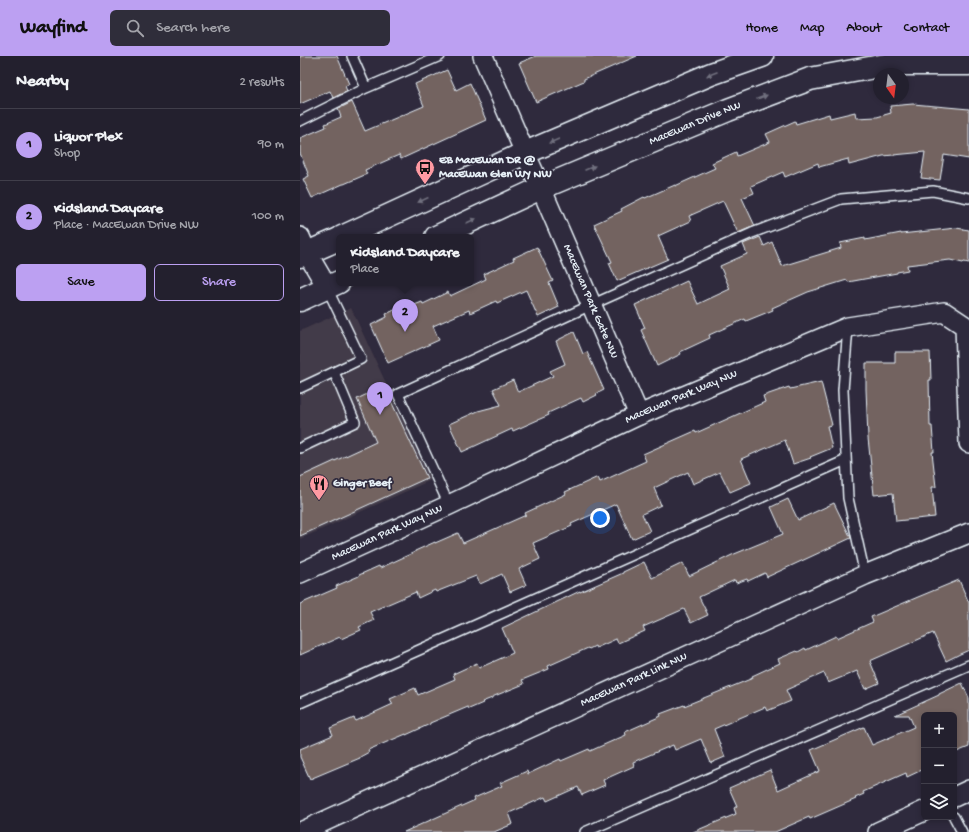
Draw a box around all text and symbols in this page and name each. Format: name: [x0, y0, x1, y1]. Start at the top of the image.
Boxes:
search box: [110, 10, 390, 46]
text: Wayfind: [20, 17, 86, 40]
icon: search: [124, 17, 146, 39]
text: Search here: [156, 19, 230, 37]
text: Home: [746, 20, 778, 37]
text: Map: [800, 20, 824, 37]
text: About: [846, 20, 882, 37]
text: Contact: [904, 20, 949, 37]
north arrow: [873, 68, 909, 104]
one-way arrow: [706, 71, 718, 77]
text: Nearby: [16, 72, 69, 92]
text: 2 results: [239, 75, 284, 90]
one-way arrow: [756, 93, 768, 99]
street label: MacEwan Drive NW: [647, 99, 743, 149]
text: Liquor Plex: [54, 128, 123, 146]
text: 1: [26, 137, 32, 152]
text: 90 m: [258, 137, 284, 152]
one-way arrow: [548, 138, 559, 144]
text: Shop: [54, 146, 80, 161]
place label: EB MacEwan DR @ MacEwan Glen WY NW: [438, 154, 552, 182]
bus stop icon: EB MacEwan DR @ MacEwan Glen WY NW: [414, 157, 436, 185]
one-way arrow: [585, 165, 596, 171]
one-way arrow: [417, 197, 428, 203]
text: Kidsland Daycare: [54, 200, 163, 218]
text: 2: [26, 209, 32, 224]
text: 100 m: [252, 209, 284, 224]
text: Place · MacEwan Drive NW: [54, 218, 199, 233]
one-way arrow: [466, 218, 477, 224]
popup: [336, 234, 474, 286]
street label: MacEwan Park Gate NW: [559, 242, 621, 361]
text: Kidsland Daycare: [351, 244, 459, 262]
text: Place: [351, 262, 379, 277]
button: Save: [16, 264, 146, 301]
button: Share: [154, 264, 284, 301]
pin: 2: [392, 299, 418, 332]
street label: MacEwan Park Way NW: [623, 367, 740, 427]
pin: 1: [367, 382, 393, 415]
restaurant icon: Ginger Beef: [308, 473, 330, 501]
place label: Ginger Beef: [333, 477, 393, 491]
street label: MacEwan Park Way NW: [330, 502, 445, 565]
your location: [590, 508, 610, 528]
street label: MacEwan Park Link NW: [578, 650, 690, 711]
map controls: [921, 712, 957, 820]
button: +: [921, 712, 957, 748]
button: −: [921, 748, 957, 784]
button: layers: [921, 784, 957, 820]

